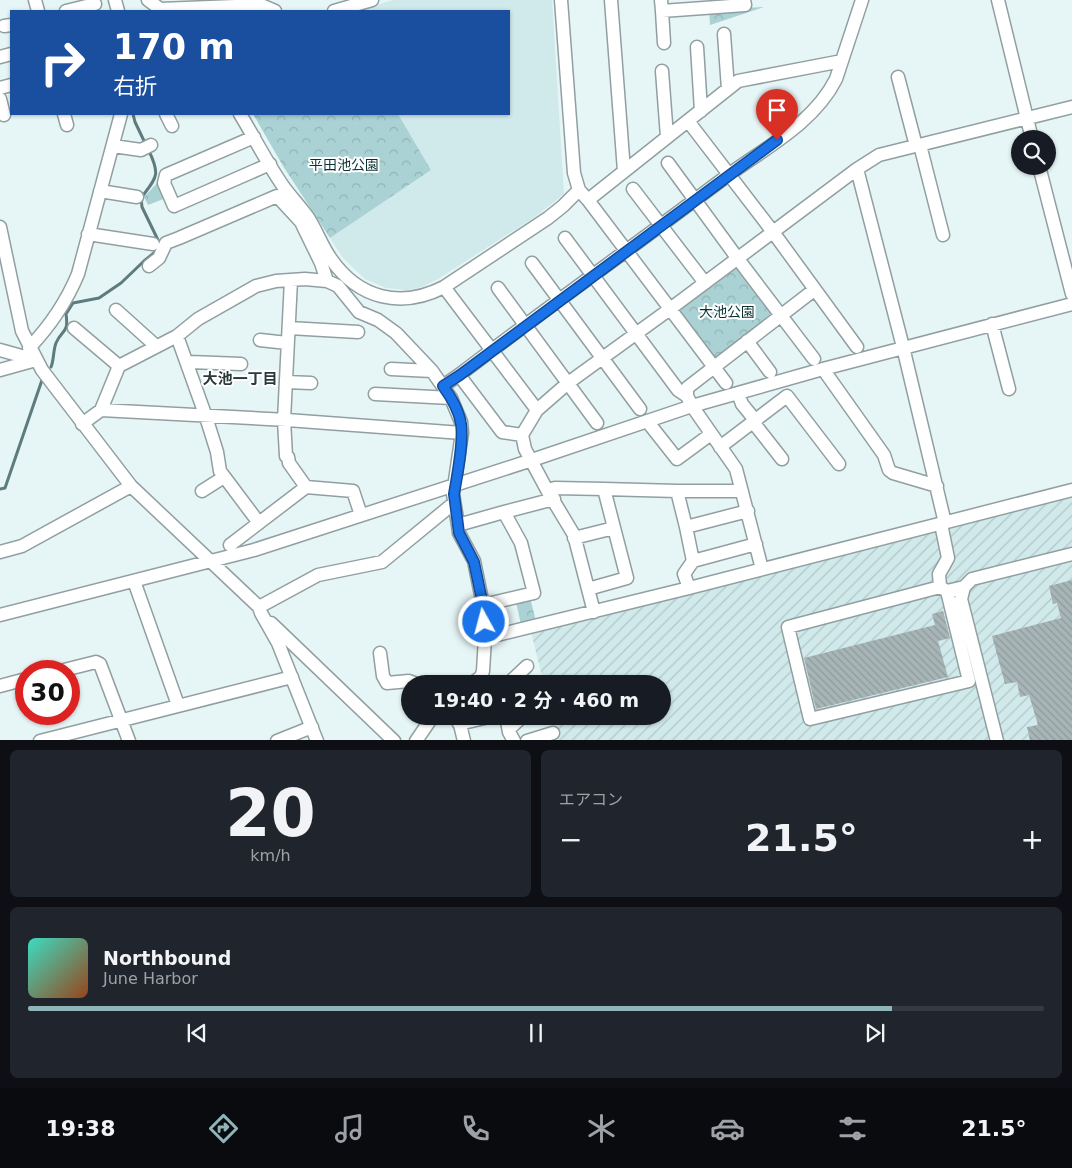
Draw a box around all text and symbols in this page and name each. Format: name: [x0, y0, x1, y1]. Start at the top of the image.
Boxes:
text: 170 m: [113, 27, 235, 67]
icon: right: [30, 30, 95, 95]
text: 右折: [113, 74, 157, 99]
pin: [756, 89, 798, 140]
icon: arrive: [763, 96, 791, 124]
map controls: [1011, 130, 1056, 175]
button: search: [1011, 130, 1056, 175]
park label: 平田池公園: [309, 157, 379, 173]
park label: 大池公園: [699, 304, 755, 320]
district label: 大池一丁目: [202, 370, 278, 388]
position arrow: [457, 595, 509, 647]
speed limit sign: 30: [15, 660, 80, 725]
text: 19:40 · 2 分 · 460 m: [433, 689, 639, 711]
text: 20: [225, 776, 316, 851]
text: エアコン: [559, 790, 623, 809]
text: 21.5°: [745, 816, 858, 860]
text: −: [559, 823, 582, 856]
text: +: [1021, 823, 1044, 856]
text: km/h: [250, 846, 291, 865]
text: Northbound: [103, 947, 231, 969]
text: June Harbor: [103, 969, 198, 988]
icon: previous: [183, 1019, 211, 1047]
icon: pause: [522, 1019, 550, 1047]
icon: next: [861, 1019, 889, 1047]
icon: directions: [206, 1111, 241, 1146]
icon: music: [332, 1111, 367, 1146]
icon: phone: [458, 1111, 493, 1146]
icon: climate: [584, 1111, 619, 1146]
icon: car: [710, 1111, 745, 1146]
icon: filters: [835, 1111, 870, 1146]
text: 19:38: [45, 1116, 115, 1141]
text: 21.5°: [961, 1116, 1027, 1141]

